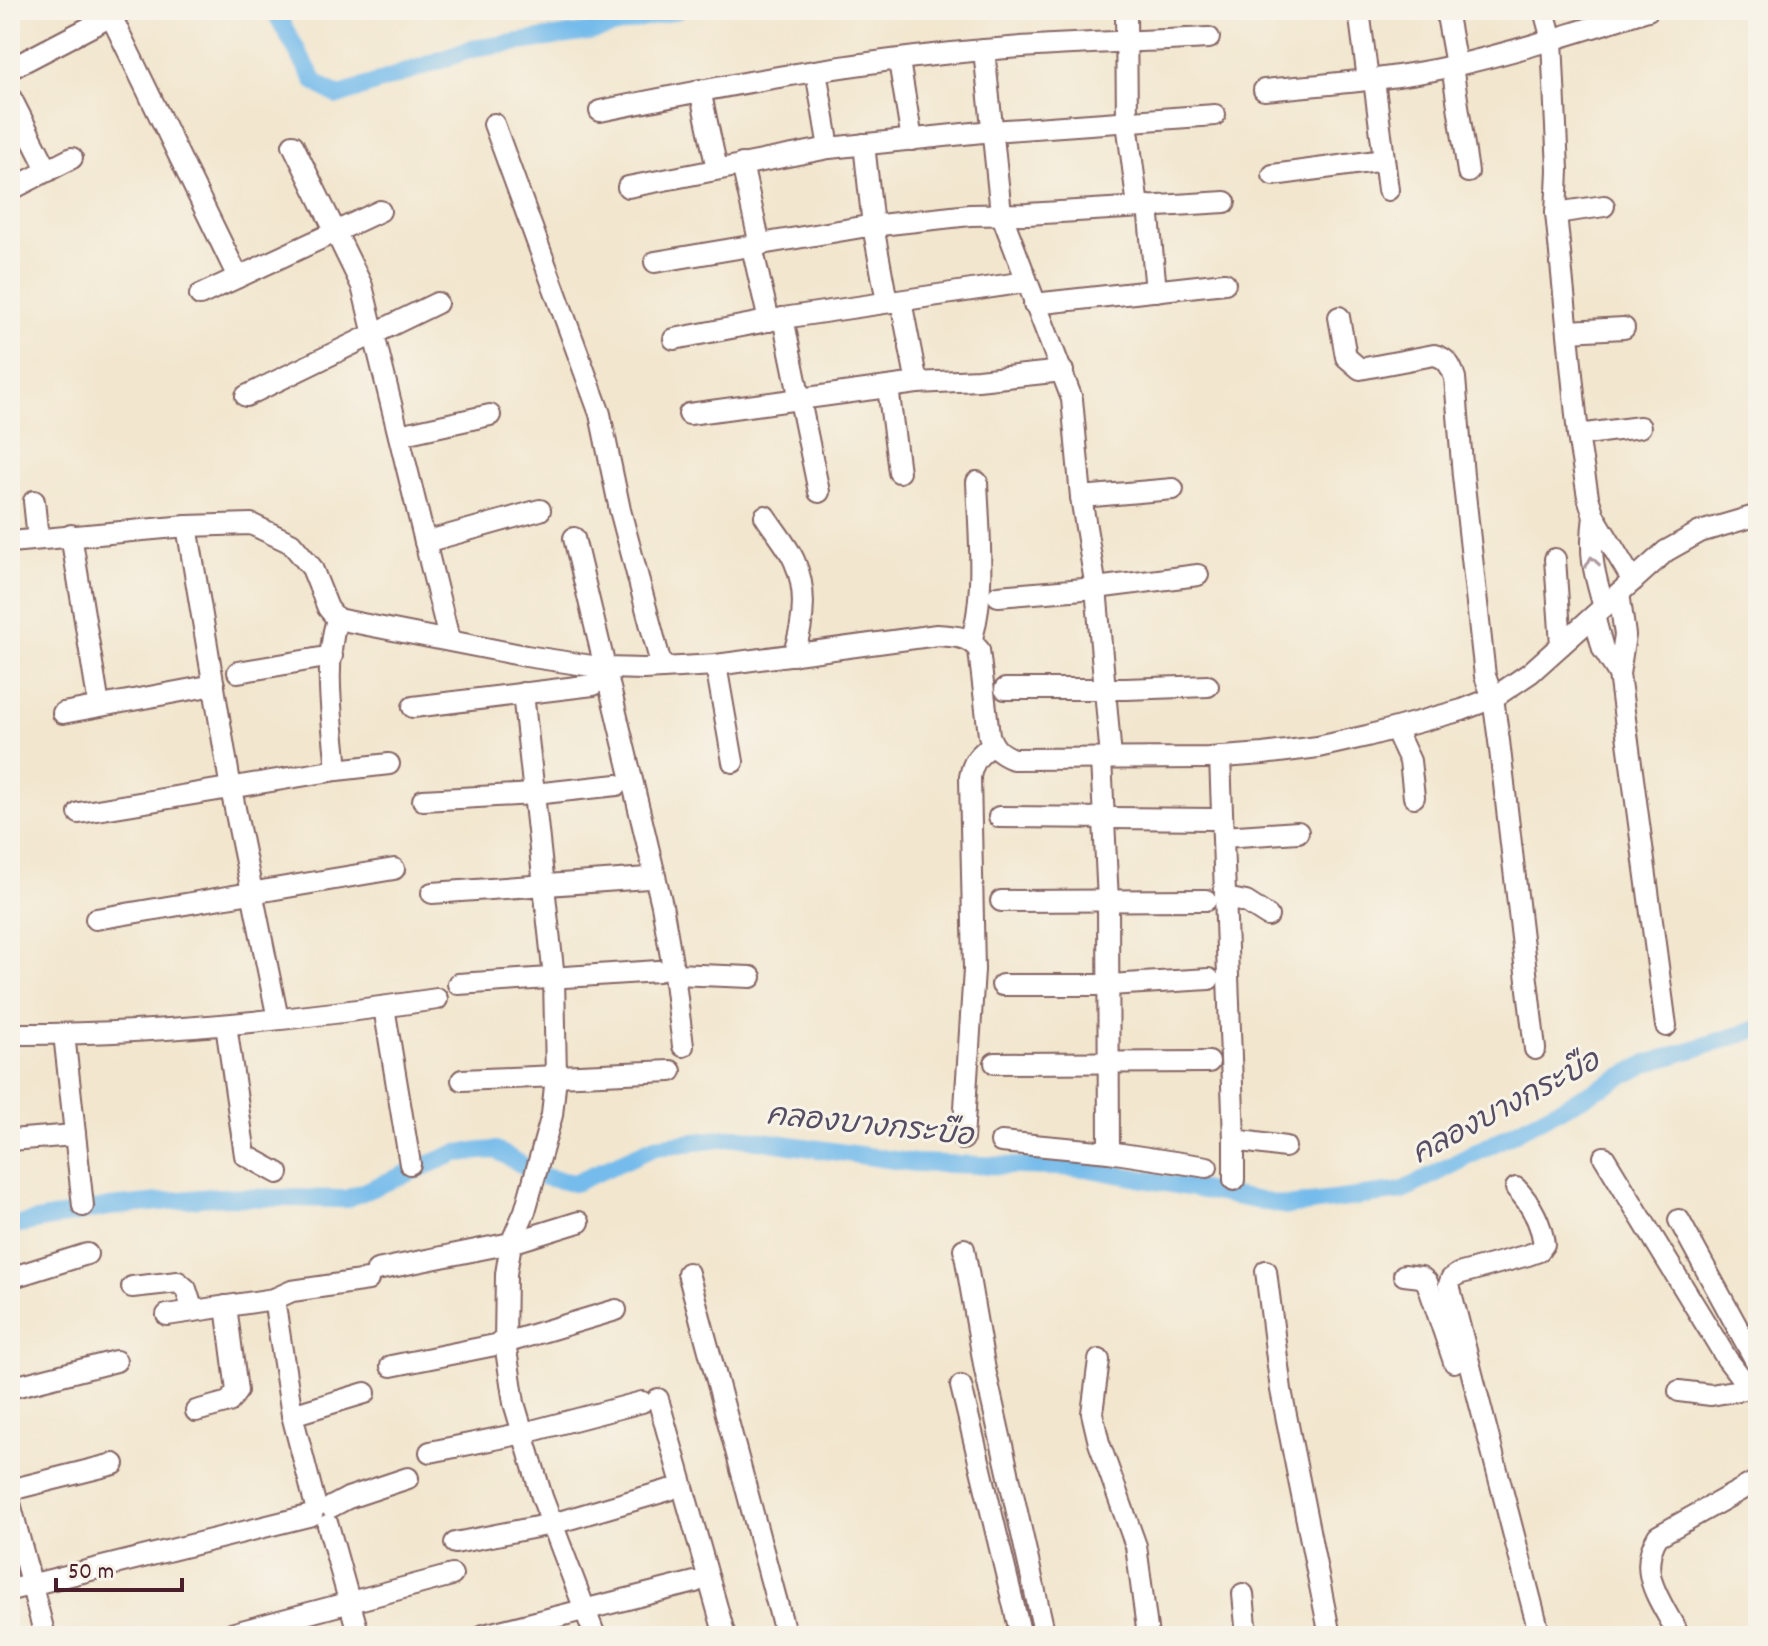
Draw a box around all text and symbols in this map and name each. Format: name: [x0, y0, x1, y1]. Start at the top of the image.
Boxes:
one-way arrow: [1584, 555, 1601, 569]
water label: คลองบางกระบือ: [1404, 1040, 1610, 1178]
water label: คลองบางกระบือ: [764, 1094, 977, 1161]
scale bar: [56, 1542, 182, 1592]
text: 50 m: [68, 1556, 114, 1590]

